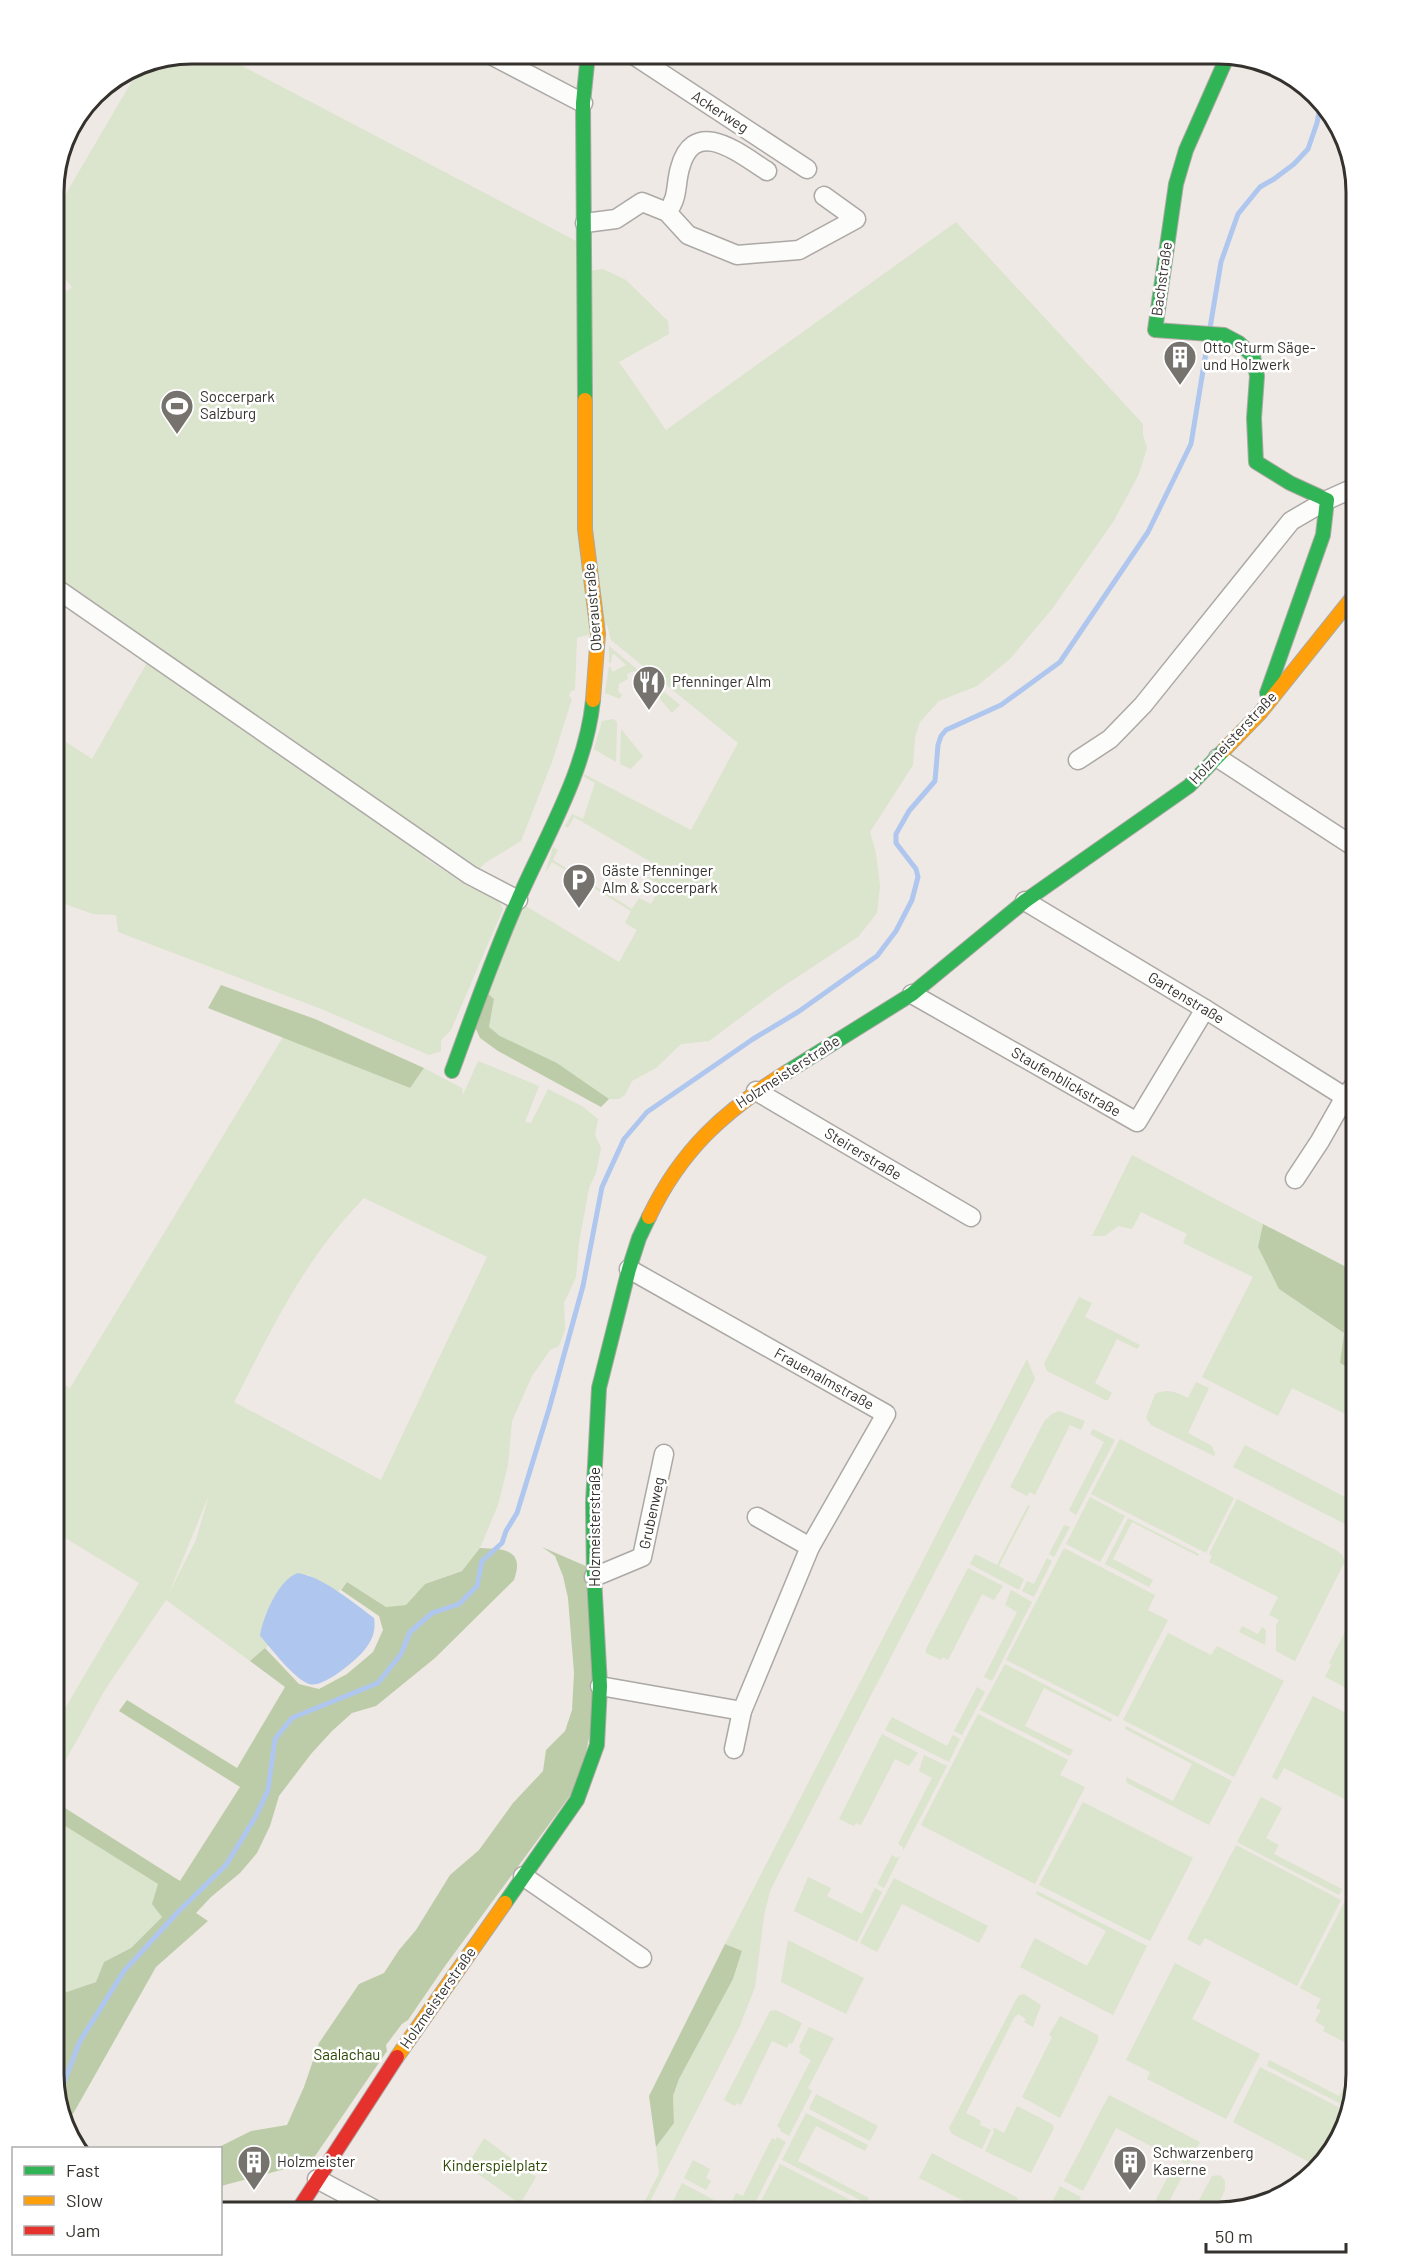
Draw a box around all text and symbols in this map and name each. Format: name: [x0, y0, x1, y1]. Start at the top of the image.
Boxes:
street label: Ackerweg: [689, 86, 752, 136]
street label: Bachstraße: [1147, 240, 1175, 317]
place label: Otto Sturm Säge- und Holzwerk: [1203, 338, 1316, 373]
building icon: Otto Sturm Säge- und Holzwerk: [1162, 339, 1198, 386]
place label: Soccerpark Salzburg: [200, 387, 275, 422]
sports icon: Soccerpark Salzburg: [159, 388, 195, 435]
street label: Oberaustraße: [579, 562, 605, 652]
restaurant icon: Pfenninger Alm: [631, 664, 667, 711]
place label: Pfenninger Alm: [672, 672, 771, 690]
street label: Holzmeisterstraße: [1185, 687, 1280, 787]
place label: Gäste Pfenninger Alm & Soccerpark: [602, 861, 718, 896]
parking icon: Gäste Pfenninger Alm & Soccerpark: [561, 862, 597, 909]
street label: Gartenstraße: [1145, 967, 1228, 1027]
street label: Holzmeisterstraße: [732, 1031, 843, 1111]
street label: Staufenblickstraße: [1009, 1042, 1124, 1120]
street label: Steirerstraße: [822, 1123, 905, 1183]
street label: Frauenalmstraße: [771, 1343, 877, 1413]
street label: Holzmeisterstraße: [585, 1467, 603, 1587]
street label: Grubenweg: [635, 1475, 667, 1551]
street label: Holzmeisterstraße: [395, 1943, 479, 2052]
park label: Saalachau: [314, 2045, 380, 2063]
place label: Schwarzenberg Kaserne: [1153, 2143, 1253, 2178]
building icon: Holzmeister: [236, 2144, 272, 2191]
building icon: Schwarzenberg Kaserne: [1112, 2144, 1148, 2191]
legend: [12, 2147, 222, 2255]
place label: Holzmeister: [277, 2152, 356, 2170]
park label: Kinderspielplatz: [443, 2156, 548, 2174]
text: Fast: [66, 2159, 100, 2181]
text: Slow: [66, 2189, 103, 2211]
scale bar: [1206, 2216, 1346, 2254]
text: Jam: [66, 2219, 100, 2241]
text: 50 m: [1215, 2225, 1253, 2247]

